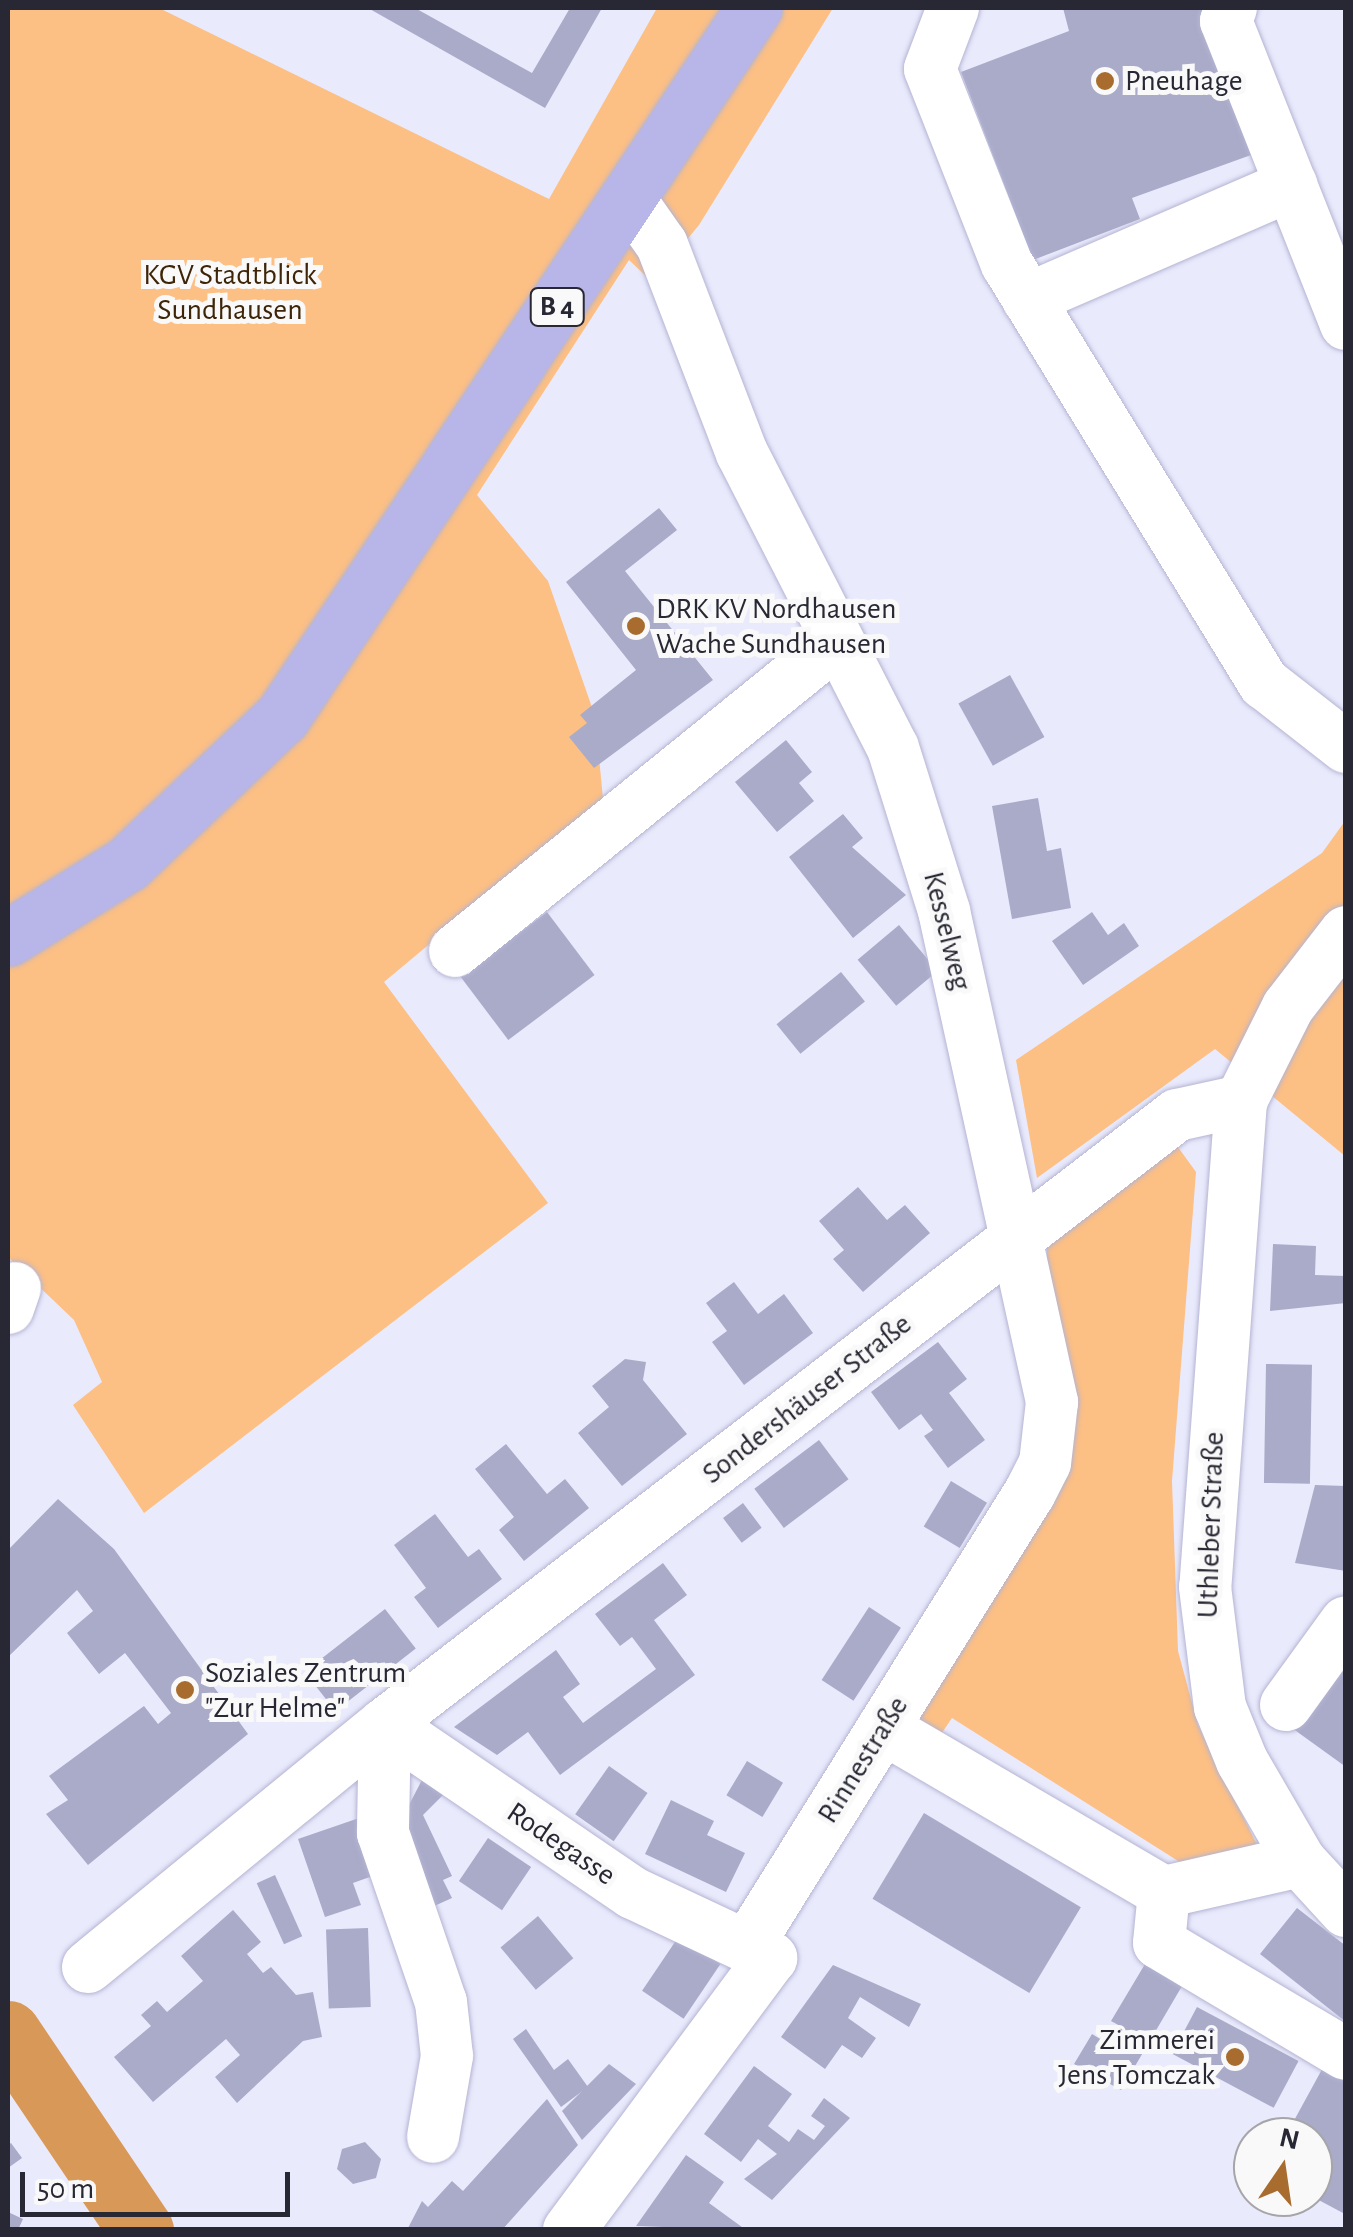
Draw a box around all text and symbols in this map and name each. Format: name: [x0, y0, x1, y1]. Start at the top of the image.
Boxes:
place label: Pneuhage: [1125, 63, 1243, 99]
marker: Pneuhage: [1094, 70, 1116, 92]
park label: KGV Stadtblick Sundhausen: [143, 257, 317, 328]
road number: B 4: [530, 284, 584, 330]
place label: DRK KV Nordhausen Wache Sundhausen: [656, 591, 896, 662]
marker: DRK KV Nordhausen Wache Sundhausen: [625, 615, 647, 637]
street label: Kesselweg: [915, 868, 979, 994]
street label: Sondershäuser Straße: [695, 1306, 919, 1492]
street label: Uthleber Straße: [1190, 1431, 1232, 1619]
place label: Soziales Zentrum "Zur Helme": [205, 1655, 406, 1726]
marker: Soziales Zentrum "Zur Helme": [174, 1679, 196, 1701]
street label: Rinnestraße: [810, 1690, 916, 1830]
street label: Rodegasse: [500, 1795, 622, 1893]
place label: Zimmerei Jens Tomczak: [1058, 2022, 1215, 2092]
marker: Zimmerei Jens Tomczak: [1224, 2046, 1246, 2068]
north arrow: [1233, 2117, 1333, 2217]
text: N: [1277, 2124, 1302, 2156]
scale bar: [25, 2152, 295, 2214]
text: 50 m: [37, 2174, 94, 2204]

